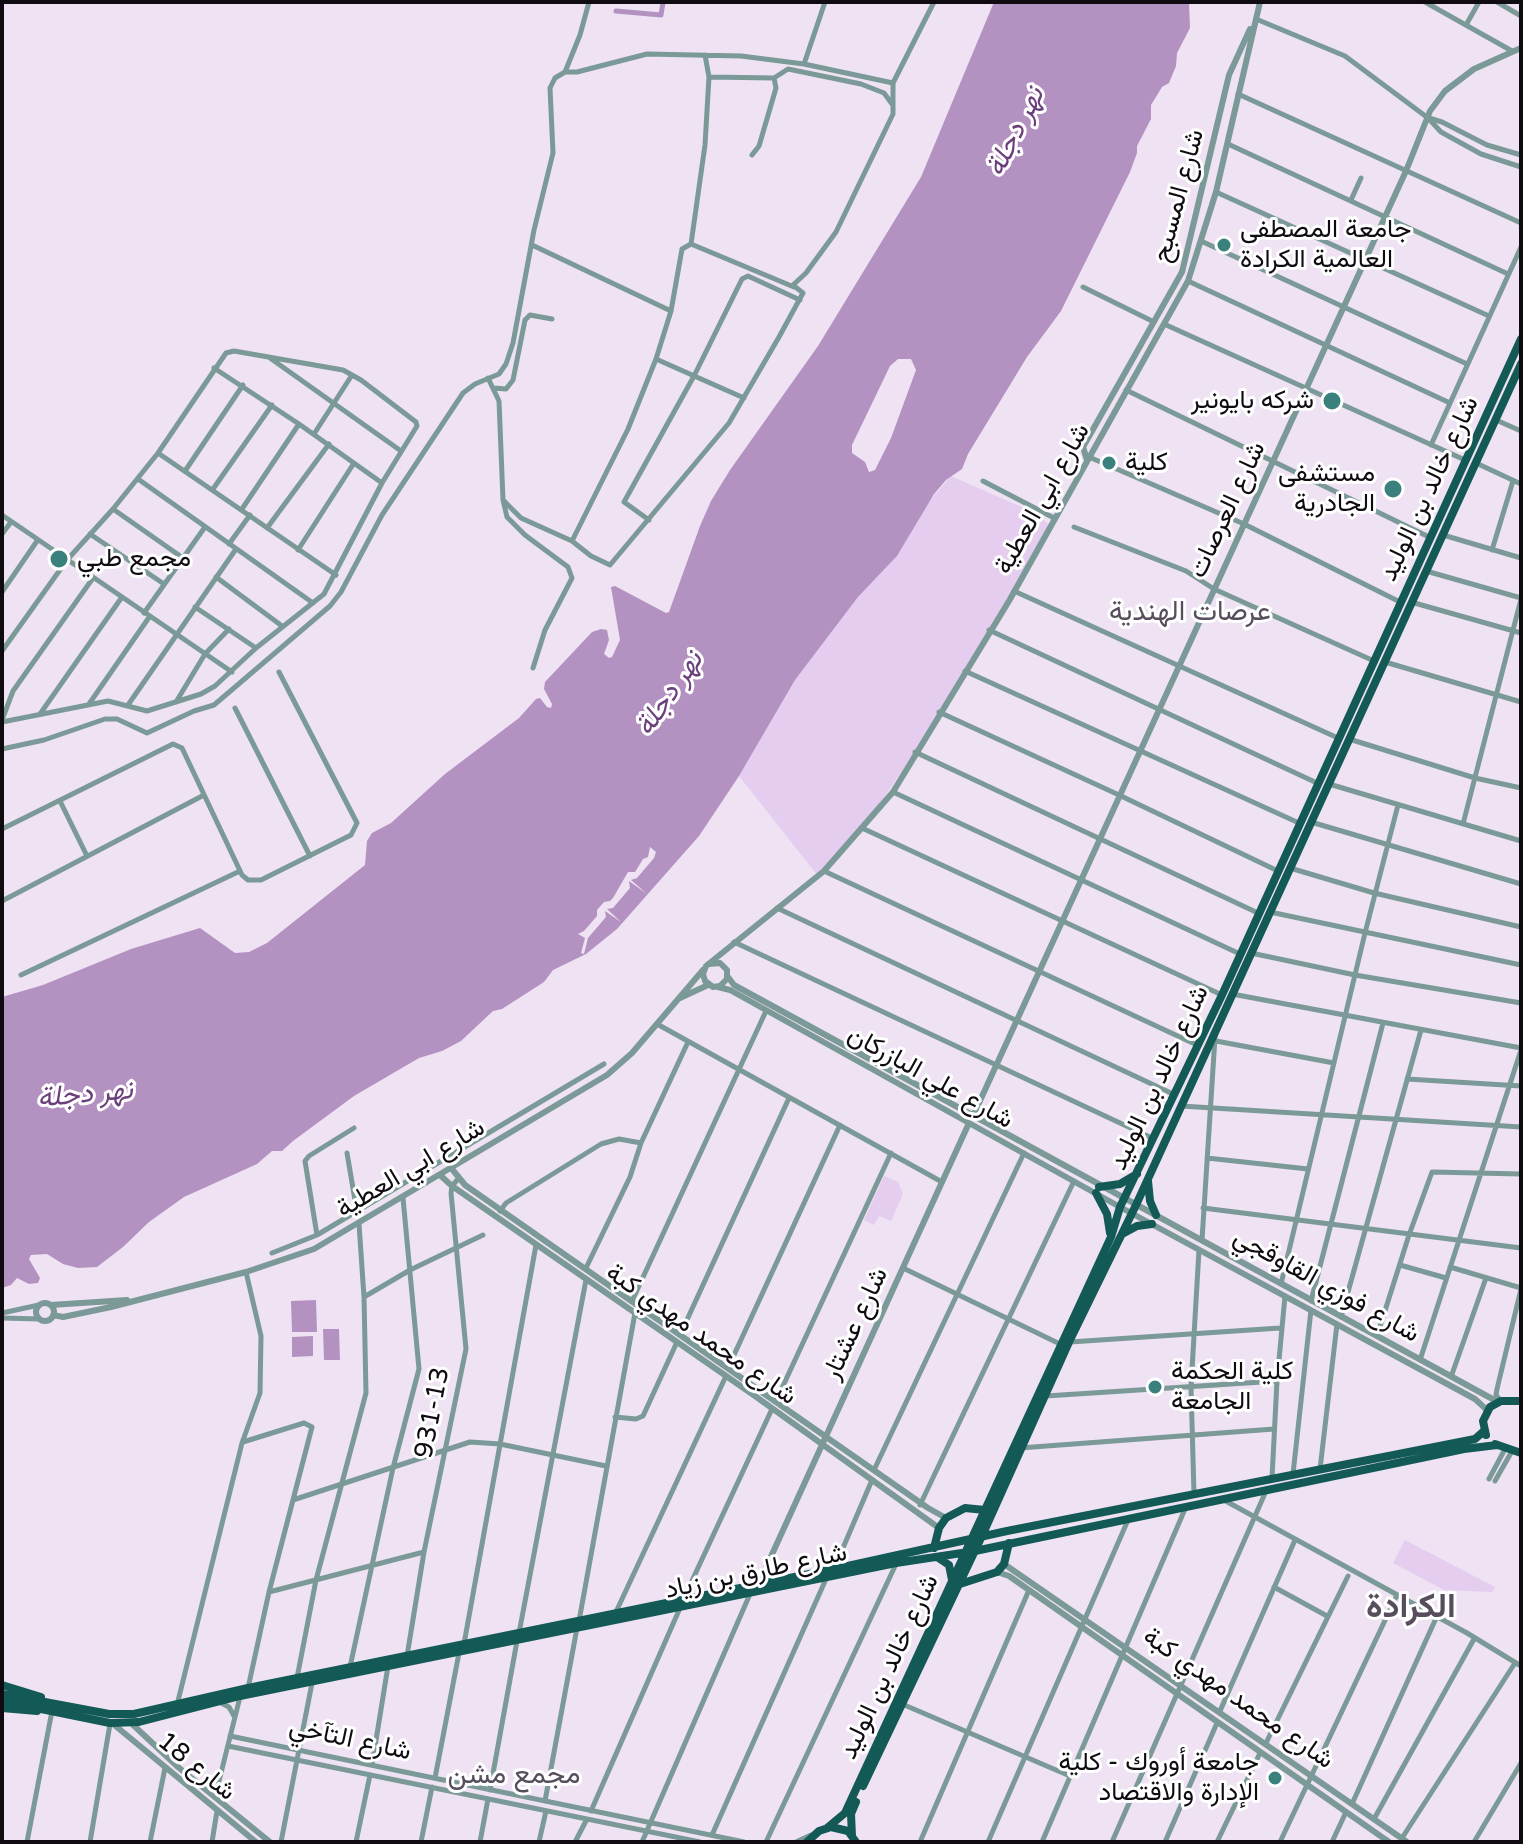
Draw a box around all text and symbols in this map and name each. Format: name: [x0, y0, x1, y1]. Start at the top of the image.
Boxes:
water label: نهر دجلة: [979, 82, 1053, 182]
street label: شارع المسبح: [1146, 126, 1212, 266]
place label: جامعة المصطفى العالمية الكرادة: [1240, 214, 1411, 276]
marker: جامعة المصطفى العالمية الكرادة: [1215, 236, 1233, 254]
place label: شركه بايونير: [1191, 385, 1314, 417]
marker: شركه بايونير: [1321, 390, 1343, 412]
street label: شارع خالد بن الوليد: [1374, 392, 1486, 586]
street label: شارع ابي العطية: [989, 418, 1097, 580]
street label: شارع العرصات: [1183, 437, 1273, 583]
place label: كلية: [1125, 447, 1168, 479]
marker: كلية: [1100, 454, 1118, 472]
place label: مستشفى الجادرية: [1278, 458, 1375, 520]
marker: مستشفى الجادرية: [1382, 478, 1404, 500]
place label: مجمع طبي: [77, 543, 191, 575]
marker: مجمع طبي: [48, 548, 70, 570]
district label: عرصات الهندية: [1109, 596, 1271, 630]
water label: نهر دجلة: [629, 645, 711, 743]
street label: شارع خالد بن الوليد: [1104, 981, 1216, 1175]
street label: شارع علي البازركان: [842, 1020, 1018, 1136]
water label: نهر دجلة: [36, 1074, 134, 1116]
street label: شارع ابي العطية: [331, 1112, 491, 1226]
street label: شارع فوزي القاوقجي: [1228, 1222, 1424, 1350]
street label: شارع محمد مهدي كبة: [600, 1257, 802, 1413]
street label: شارع عشتار: [816, 1263, 896, 1385]
place label: كلية الحكمة الجامعة: [1171, 1356, 1293, 1418]
street label: 931-13: [409, 1365, 457, 1461]
marker: كلية الحكمة الجامعة: [1146, 1378, 1164, 1396]
street label: شارع طارق بن زياد: [662, 1537, 850, 1607]
street label: شارع خالد بن الوليد: [834, 1570, 946, 1764]
district label: الكرادة: [1366, 1588, 1456, 1628]
street label: شارع محمد مهدي كبة: [1137, 1621, 1339, 1777]
street label: شارع التآخي: [286, 1712, 414, 1768]
street label: شارع 18: [151, 1726, 241, 1808]
place label: جامعة أوروك - كلية الإدارة والاقتصاد: [1058, 1747, 1259, 1808]
district label: مجمع مشن: [448, 1759, 580, 1793]
marker: جامعة أوروك - كلية الإدارة والاقتصاد: [1266, 1769, 1284, 1787]

